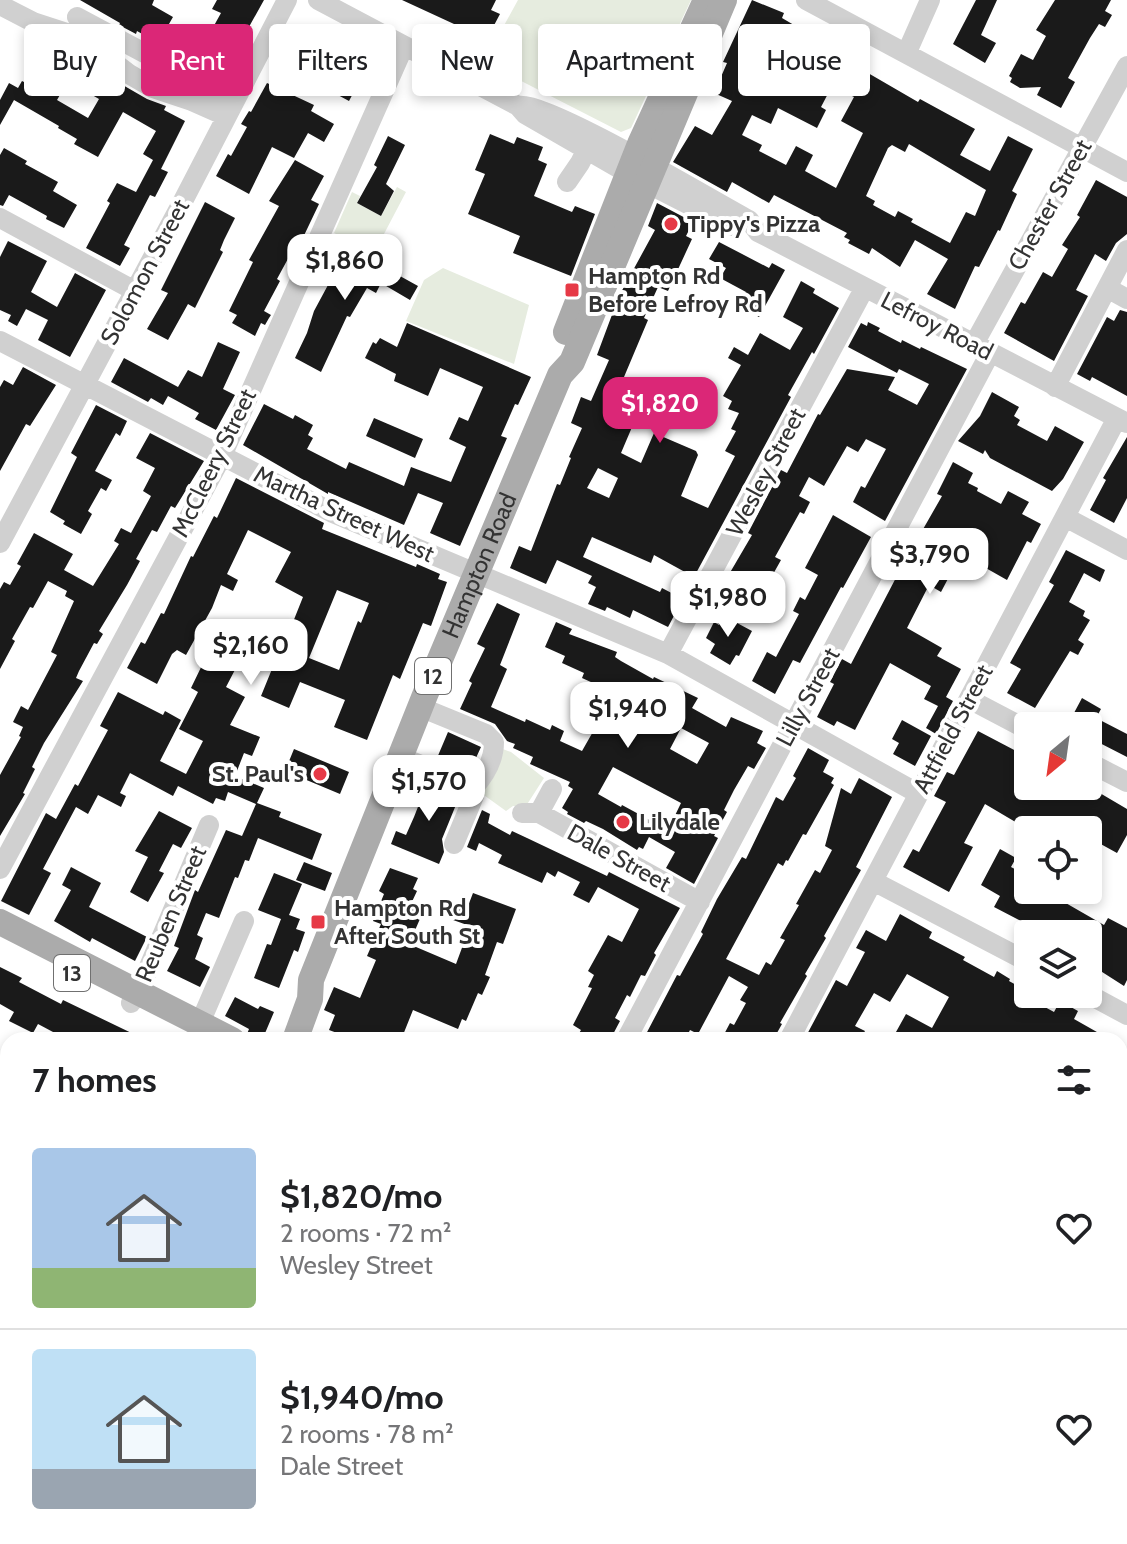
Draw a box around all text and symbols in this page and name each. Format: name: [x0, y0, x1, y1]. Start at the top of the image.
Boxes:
chip: Buy: [24, 24, 125, 96]
chip: Rent: [141, 24, 253, 96]
chip: Filters: [269, 24, 396, 96]
chip: New: [412, 24, 522, 96]
chip: Apartment: [538, 24, 722, 96]
chip: House: [738, 24, 870, 96]
street label: Chester Street: [1002, 134, 1097, 275]
street label: Solomon Street: [94, 194, 195, 350]
place label: Tippy's Pizza: [687, 209, 820, 238]
marker: Tippy's Pizza: [662, 215, 680, 233]
pin: $1,860: [280, 234, 410, 302]
text: $1,860: [305, 244, 385, 276]
place label: Hampton Rd Before Lefroy Rd: [588, 261, 763, 318]
marker: Hampton Rd Before Lefroy Rd: [563, 281, 581, 299]
street label: Lefroy Road: [876, 285, 998, 366]
pin: $1,820: [595, 377, 725, 445]
street label: McCleery Street: [165, 384, 262, 542]
text: $1,820: [621, 387, 699, 419]
street label: Wesley Street: [720, 403, 811, 541]
street label: Martha Street West: [249, 459, 439, 568]
street label: Hampton Road: [436, 489, 523, 642]
pin: $3,790: [865, 528, 995, 596]
text: $3,790: [889, 538, 971, 570]
pin: $1,980: [663, 571, 793, 639]
text: $1,980: [689, 581, 768, 613]
pin: $2,160: [186, 619, 316, 687]
text: $2,160: [213, 629, 289, 661]
street label: Lilly Street: [770, 643, 846, 751]
road number: 12: [415, 658, 451, 694]
street label: Attfield Street: [907, 659, 999, 798]
pin: $1,940: [563, 682, 693, 750]
text: $1,940: [588, 692, 668, 724]
north arrow: [1014, 712, 1102, 800]
map controls: [1014, 712, 1102, 1008]
pin: $1,570: [364, 755, 494, 823]
place label: St. Paul's: [212, 759, 304, 788]
marker: St. Paul's: [311, 765, 329, 783]
text: $1,570: [391, 765, 467, 797]
place label: Lilydale: [639, 807, 720, 836]
marker: Lilydale: [614, 813, 632, 831]
button: locate: [1014, 816, 1102, 904]
street label: Dale Street: [562, 817, 676, 898]
street label: Reuben Street: [129, 841, 212, 986]
place label: Hampton Rd After South St: [334, 893, 480, 950]
marker: Hampton Rd After South St: [309, 913, 327, 931]
button: layers: [1014, 920, 1102, 1008]
road number: 13: [54, 955, 90, 991]
icon: filters: [1052, 1058, 1096, 1102]
text: 7 homes: [32, 1059, 157, 1101]
text: $1,820/mo: [280, 1175, 443, 1217]
icon: home: [96, 1180, 192, 1276]
icon: heart: [1052, 1206, 1096, 1250]
text: 2 rooms · 72 m²: [280, 1217, 451, 1249]
text: Wesley Street: [280, 1249, 433, 1281]
text: $1,940/mo: [280, 1376, 444, 1418]
icon: home: [96, 1381, 192, 1477]
icon: heart: [1052, 1407, 1096, 1451]
text: 2 rooms · 78 m²: [280, 1418, 454, 1450]
text: Dale Street: [280, 1450, 403, 1482]

